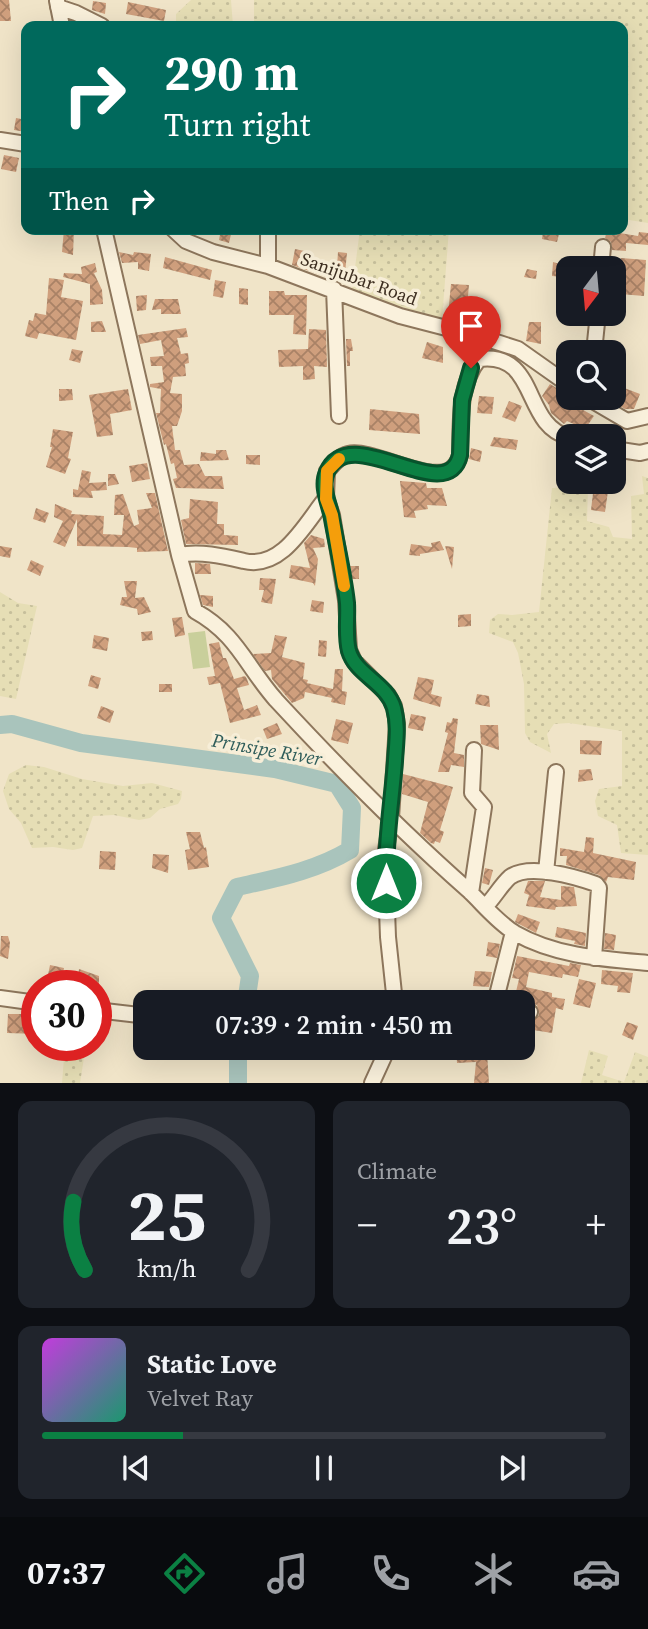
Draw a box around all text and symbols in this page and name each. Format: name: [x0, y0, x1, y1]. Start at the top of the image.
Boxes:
text: 290 m: [164, 39, 299, 106]
icon: right: [49, 49, 140, 140]
text: Turn right: [164, 103, 310, 147]
icon: right: [123, 182, 161, 220]
text: Then: [49, 183, 109, 219]
street label: Sanijubar Road: [298, 246, 421, 311]
north arrow: [556, 256, 626, 326]
map controls: [556, 256, 626, 494]
pin: [441, 296, 501, 368]
icon: arrive: [452, 307, 490, 345]
button: search: [556, 340, 626, 410]
button: layers: [556, 424, 626, 494]
water label: Prinsipe River: [209, 726, 326, 772]
position arrow: [349, 846, 423, 920]
speed limit sign: 30: [21, 970, 112, 1061]
text: 07:39 · 2 min · 450 m: [215, 1007, 453, 1043]
text: Climate: [357, 1155, 437, 1187]
text: 25: [127, 1166, 206, 1265]
text: 23°: [446, 1190, 517, 1261]
text: −: [357, 1199, 377, 1251]
text: +: [586, 1199, 606, 1251]
text: km/h: [137, 1251, 196, 1285]
text: Static Love: [147, 1346, 276, 1382]
text: Velvet Ray: [147, 1382, 253, 1414]
icon: previous: [117, 1449, 155, 1487]
icon: pause: [305, 1449, 343, 1487]
icon: next: [493, 1449, 531, 1487]
icon: directions: [160, 1549, 209, 1598]
icon: music: [263, 1549, 312, 1598]
icon: phone: [366, 1549, 415, 1598]
icon: climate: [469, 1549, 518, 1598]
icon: car: [572, 1549, 621, 1598]
text: 07:37: [27, 1551, 106, 1595]

